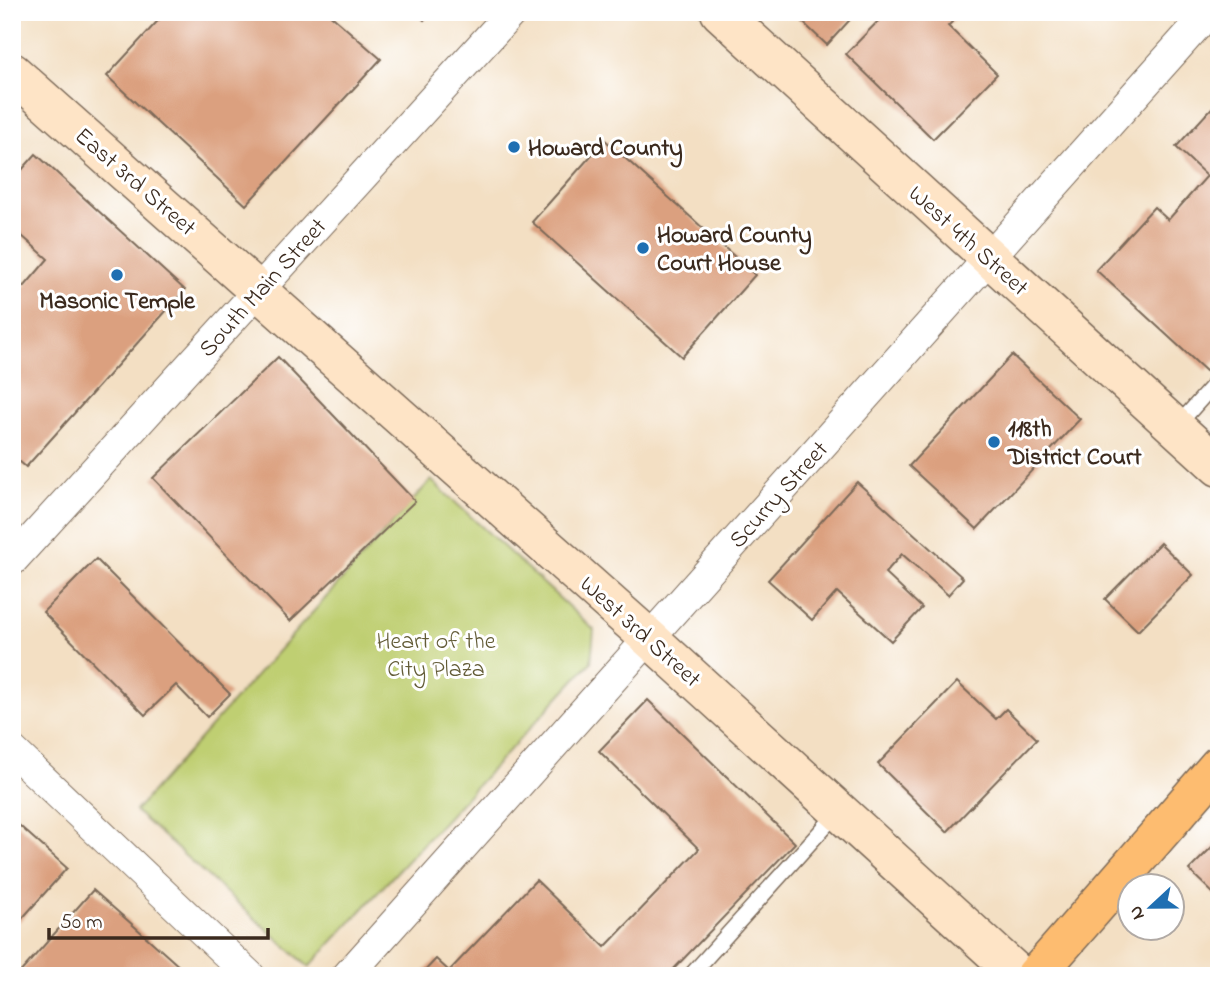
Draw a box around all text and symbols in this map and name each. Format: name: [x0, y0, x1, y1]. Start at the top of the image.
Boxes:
street label: East 3rd Street: [66, 120, 203, 246]
place label: Howard County: [528, 132, 683, 168]
marker: Howard County: [506, 139, 522, 155]
street label: West 4th Street: [899, 178, 1035, 306]
street label: South Main Street: [192, 211, 336, 366]
place label: Howard County Court House: [657, 219, 812, 282]
marker: Howard County Court House: [635, 240, 651, 256]
marker: Masonic Temple: [109, 267, 125, 283]
place label: Masonic Temple: [39, 285, 196, 320]
place label: 118th District Court: [1007, 413, 1142, 476]
street label: Scurry Street: [722, 434, 839, 558]
marker: 118th District Court: [986, 434, 1002, 450]
street label: West 3rd Street: [571, 569, 708, 697]
park label: Heart of the City Plaza: [377, 625, 496, 689]
north arrow: [1116, 872, 1186, 942]
scale bar: [49, 897, 268, 941]
text: N: [1123, 901, 1152, 923]
text: 50 m: [60, 908, 103, 938]

